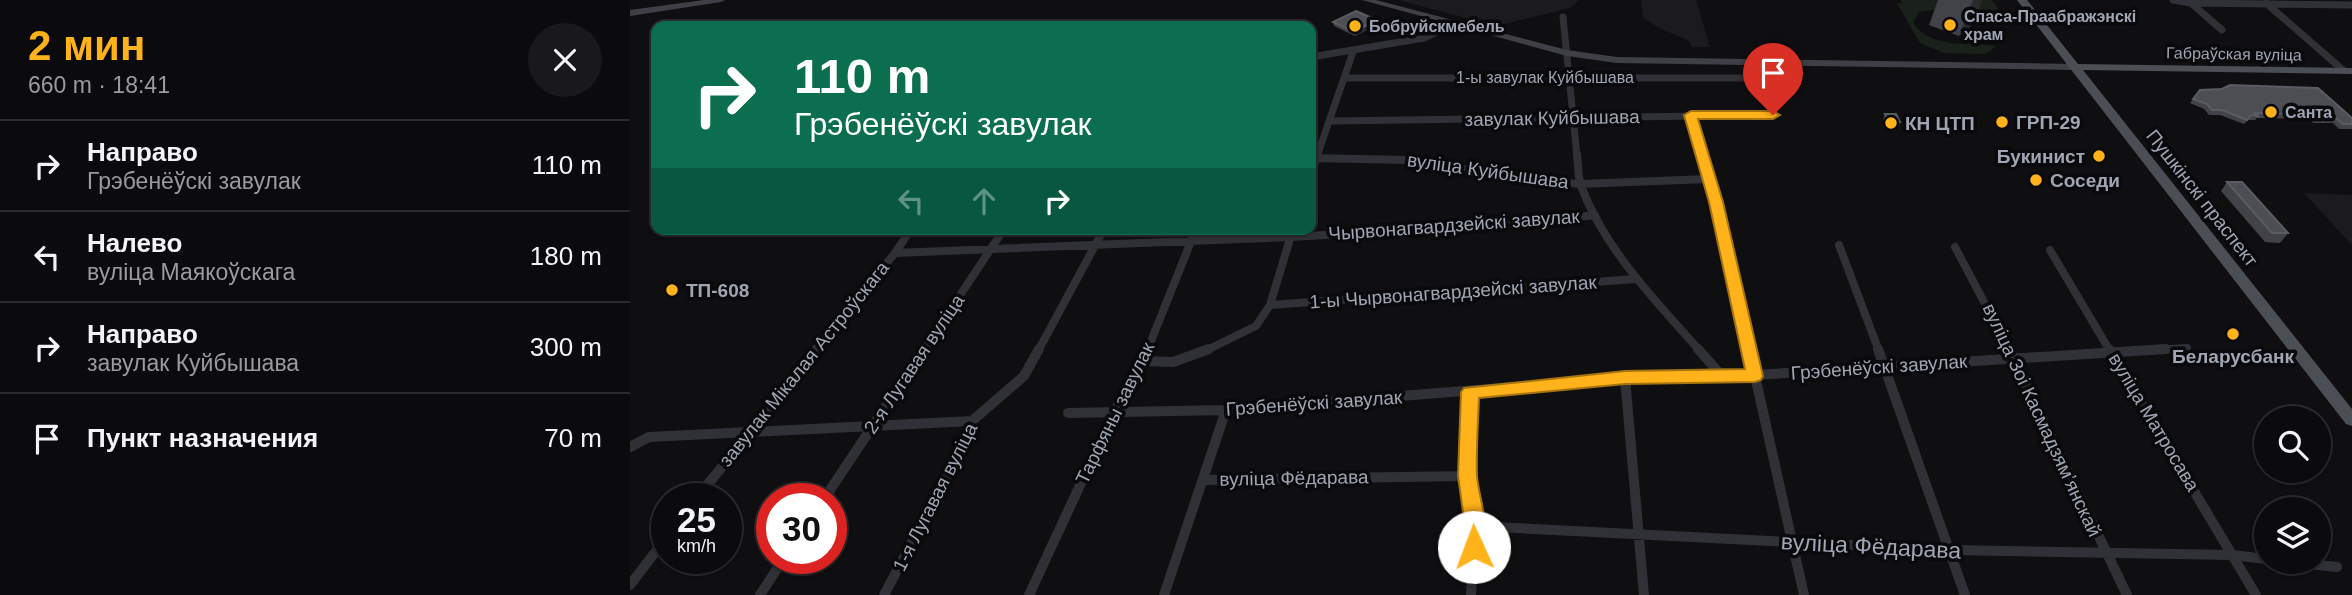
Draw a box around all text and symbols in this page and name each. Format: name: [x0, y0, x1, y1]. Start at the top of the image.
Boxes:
place label: Спаса-Праабражэнскі храм: [1964, 8, 2136, 43]
marker: Спаса-Праабражэнскі храм: [1942, 17, 1958, 33]
marker: Бобруйскмебель: [1347, 18, 1363, 34]
place label: Бобруйскмебель: [1369, 18, 1505, 35]
text: 2 мин: [28, 22, 145, 69]
button: close: [528, 23, 602, 97]
pin: [1743, 43, 1803, 115]
street label: Габраўская вуліца: [2166, 44, 2302, 64]
icon: right: [679, 49, 770, 140]
text: 110 m: [794, 49, 930, 103]
icon: arrive: [1754, 54, 1792, 92]
street label: 1-ы завулак Куйбышава: [1456, 69, 1634, 86]
text: 660 m · 18:41: [28, 72, 170, 98]
marker: Санта: [2263, 104, 2279, 120]
place label: Санта: [2285, 104, 2332, 121]
text: Грэбенёўскі завулак: [794, 106, 1091, 142]
street label: завулак Куйбышава: [1464, 106, 1640, 130]
place label: ГРП-29: [2016, 112, 2081, 133]
place label: КН ЦТП: [1905, 113, 1975, 134]
marker: ГРП-29: [1994, 114, 2010, 130]
marker: КН ЦТП: [1883, 115, 1899, 131]
street label: Пушкінскі праспект: [2142, 125, 2262, 271]
text: Направо: [87, 137, 198, 167]
place label: Букинист: [1997, 146, 2085, 167]
icon: right: [28, 147, 66, 185]
marker: Букинист: [2091, 148, 2107, 164]
street label: вуліца Куйбышава: [1406, 149, 1570, 193]
text: 110 m: [532, 150, 602, 180]
text: Грэбенёўскі завулак: [87, 168, 301, 194]
place label: Соседи: [2050, 170, 2120, 191]
marker: Соседи: [2028, 172, 2044, 188]
icon: left: [892, 182, 930, 220]
icon: ahead: [965, 182, 1003, 220]
icon: right: [1038, 182, 1076, 220]
street label: Чырвонагвардзейскі завулак: [1328, 206, 1581, 244]
text: Налево: [87, 228, 182, 258]
icon: left: [28, 238, 66, 276]
text: 180 m: [530, 241, 602, 271]
street label: завулак Мікалая Астроўскага: [715, 257, 893, 471]
text: вуліца Маякоўскага: [87, 259, 295, 285]
street label: 1-ы Чырвонагвардзейскі завулак: [1309, 271, 1598, 313]
place label: ТП-608: [686, 280, 749, 301]
marker: ТП-608: [664, 282, 680, 298]
street label: 2-я Лугавая вуліца: [860, 290, 969, 438]
street label: вуліца Зоі Касмадзямʼянскай: [1979, 300, 2105, 540]
text: Направо: [87, 319, 198, 349]
marker: Беларусбанк: [2225, 326, 2241, 342]
icon: right: [28, 329, 66, 367]
text: 300 m: [530, 332, 602, 362]
street label: Тарфяны завулак: [1072, 338, 1159, 487]
place label: Беларусбанк: [2172, 346, 2294, 367]
street label: вуліца Матросава: [2104, 349, 2204, 495]
text: завулак Куйбышава: [87, 350, 299, 376]
street label: Грэбенёўскі завулак: [1790, 350, 1968, 384]
street label: Грэбенёўскі завулак: [1225, 386, 1403, 420]
map controls: [2254, 406, 2331, 574]
button: search: [2254, 406, 2331, 483]
street label: 1-я Лугавая вуліца: [889, 419, 982, 575]
icon: arrive: [28, 420, 66, 458]
text: Пункт назначения: [87, 423, 318, 453]
text: 70 m: [544, 423, 602, 453]
street label: вуліца Фёдарава: [1219, 466, 1369, 490]
speed limit sign: 30: [756, 483, 847, 574]
button: layers: [2254, 497, 2331, 574]
text: 25: [677, 500, 716, 539]
position arrow: [1437, 510, 1511, 584]
street label: вуліца Фёдарава: [1780, 528, 1962, 564]
text: km/h: [677, 536, 716, 556]

